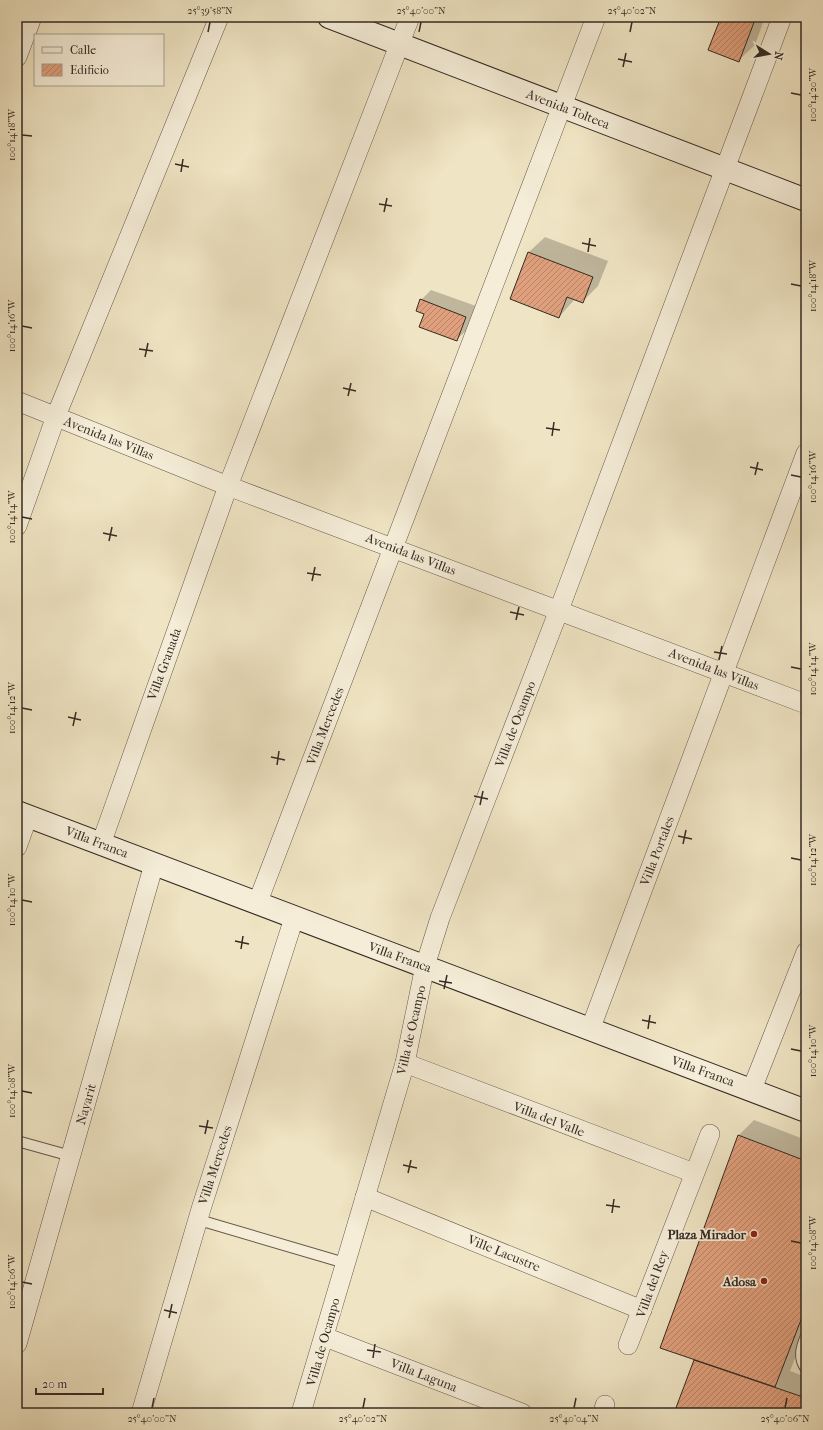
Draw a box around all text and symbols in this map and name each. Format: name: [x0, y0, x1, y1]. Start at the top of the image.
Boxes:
text: 25°39'58"N: [187, 5, 233, 17]
text: 25°40'00"N: [396, 5, 446, 17]
text: 25°40'02"N: [608, 5, 657, 17]
legend: [34, 34, 164, 86]
north arrow: [749, 34, 789, 74]
text: Calle: [70, 43, 96, 57]
text: N: [771, 50, 786, 62]
text: Edificio: [70, 63, 109, 77]
text: 100°14'20"W: [807, 67, 819, 122]
street label: Avenida Tolteca: [523, 86, 613, 132]
text: 100°14'18"W: [6, 108, 18, 161]
text: 100°14'18"W: [807, 259, 819, 312]
text: 100°14'16"W: [6, 299, 18, 352]
street label: Avenida las Villas: [61, 413, 156, 463]
text: 100°14'16"W: [807, 450, 819, 503]
text: 100°14'14"W: [6, 489, 18, 543]
street label: Avenida las Villas: [363, 530, 458, 578]
street label: Villa Granada: [144, 625, 184, 703]
text: 100°14'14"W: [807, 641, 819, 695]
street label: Avenida las Villas: [666, 645, 761, 693]
street label: Villa de Ocampo: [491, 678, 538, 770]
text: 100°14'12"W: [6, 681, 18, 734]
street label: Villa Mercedes: [303, 685, 347, 768]
street label: Villa Portales: [637, 814, 677, 889]
street label: Villa Franca: [63, 823, 131, 861]
text: 100°14'12"W: [807, 833, 819, 886]
text: 100°14'10"W: [6, 873, 18, 926]
street label: Villa Franca: [365, 938, 434, 976]
street label: Villa de Ocampo: [393, 984, 429, 1077]
text: 100°14'10"W: [807, 1024, 819, 1077]
street label: Villa Franca: [668, 1052, 737, 1090]
text: 100°14'08"W: [6, 1063, 18, 1118]
street label: Nayarit: [73, 1081, 99, 1126]
street label: Villa del Valle: [510, 1098, 587, 1140]
street label: Villa Mercedes: [195, 1123, 235, 1207]
text: 100°14'08"W: [807, 1215, 819, 1270]
place label: Plaza Mirador: [668, 1227, 746, 1242]
marker: Plaza Mirador: [749, 1229, 759, 1239]
street label: Ville Lacustre: [465, 1231, 543, 1275]
street label: Villa del Rey: [633, 1247, 671, 1321]
text: 100°14'06"W: [6, 1254, 18, 1309]
place label: Adosa: [722, 1274, 757, 1289]
marker: Adosa: [759, 1276, 769, 1286]
street label: Villa de Ocampo: [303, 1296, 343, 1389]
street label: Villa Laguna: [388, 1355, 460, 1395]
scale bar: [36, 1370, 103, 1396]
text: 20 m: [42, 1377, 67, 1391]
text: 25°40'00"N: [127, 1413, 177, 1425]
text: 25°40'02"N: [339, 1413, 388, 1425]
text: 25°40'04"N: [549, 1413, 599, 1425]
text: 25°40'06"N: [760, 1413, 810, 1425]

